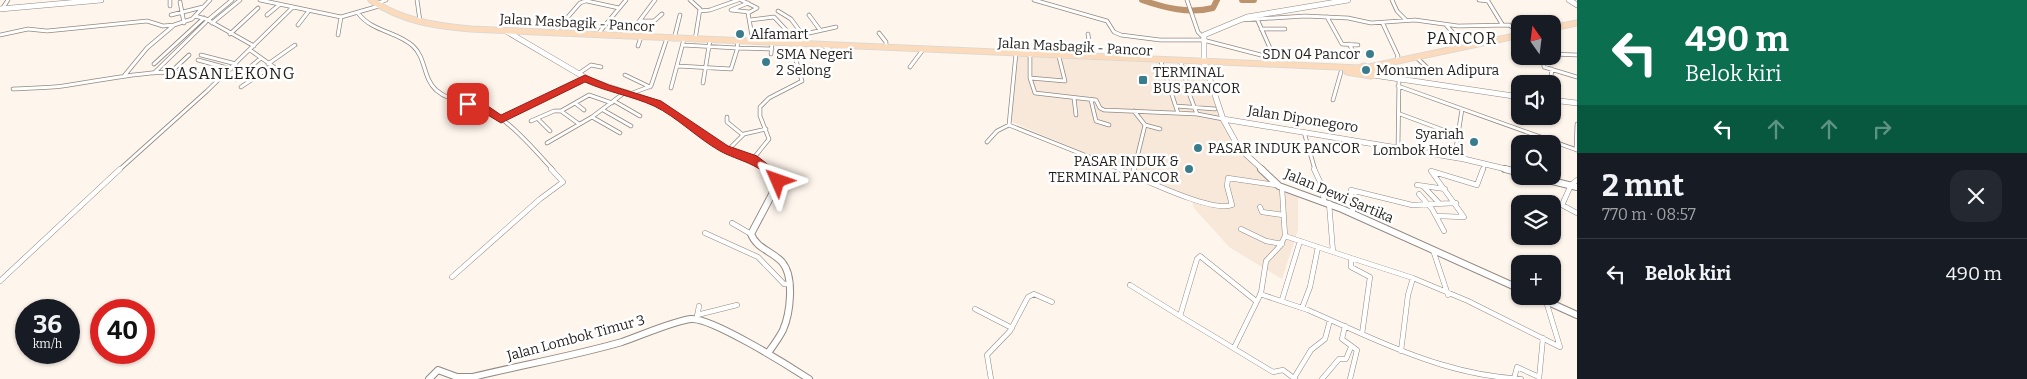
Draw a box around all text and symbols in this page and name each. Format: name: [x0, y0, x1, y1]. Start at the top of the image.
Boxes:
street label: Jalan Masbagik - Pancor: [498, 10, 655, 36]
north arrow: [1511, 15, 1561, 65]
map controls: [1511, 15, 1561, 305]
text: 490 m: [1685, 18, 1789, 60]
icon: left: [1602, 20, 1667, 85]
place label: Alfamart: [750, 26, 808, 43]
marker: Alfamart: [734, 28, 746, 40]
district label: PANCOR: [1427, 29, 1497, 48]
street label: Jalan Masbagik - Pancor: [996, 34, 1153, 60]
place label: SMA Negeri 2 Selong: [776, 46, 853, 79]
place label: SDN 04 Pancor: [1262, 46, 1360, 63]
marker: SDN 04 Pancor: [1364, 48, 1376, 60]
marker: SMA Negeri 2 Selong: [760, 56, 772, 68]
text: Belok kiri: [1685, 60, 1781, 87]
place label: Monumen Adipura: [1376, 62, 1499, 79]
district label: DASANLEKONG: [164, 64, 296, 83]
place label: TERMINAL BUS PANCOR: [1153, 64, 1240, 97]
marker: Monumen Adipura: [1360, 64, 1372, 76]
marker: TERMINAL BUS PANCOR: [1137, 74, 1149, 86]
button: sound: [1511, 75, 1561, 125]
pin: [447, 83, 489, 125]
icon: arrive: [454, 90, 482, 118]
street label: Jalan Diponegoro: [1246, 102, 1359, 136]
icon: left: [1709, 115, 1737, 143]
icon: ahead: [1762, 115, 1790, 143]
icon: ahead: [1815, 115, 1843, 143]
icon: right: [1868, 115, 1896, 143]
place label: Syariah Lombok Hotel: [1373, 126, 1464, 159]
button: search: [1511, 135, 1561, 185]
marker: Syariah Lombok Hotel: [1468, 136, 1480, 148]
place label: PASAR INDUK PANCOR: [1208, 140, 1360, 157]
marker: PASAR INDUK PANCOR: [1192, 142, 1204, 154]
place label: PASAR INDUK & TERMINAL PANCOR: [1049, 153, 1179, 186]
position arrow: [751, 154, 803, 206]
marker: PASAR INDUK & TERMINAL PANCOR: [1183, 163, 1195, 175]
street label: Jalan Dewi Sartika: [1281, 165, 1396, 227]
text: 2 mnt: [1602, 168, 1684, 204]
button: close: [1950, 170, 2002, 222]
button: layers: [1511, 195, 1561, 245]
text: 770 m · 08:57: [1602, 205, 1696, 224]
button: +: [1511, 255, 1561, 305]
icon: left: [1602, 260, 1630, 288]
text: Belok kiri: [1645, 262, 1731, 285]
text: 490 m: [1946, 262, 2002, 285]
speed limit sign: 40: [90, 299, 155, 364]
text: 36: [33, 310, 62, 340]
street label: Jalan Lombok Timur 3: [504, 311, 647, 365]
text: km/h: [33, 337, 62, 351]

